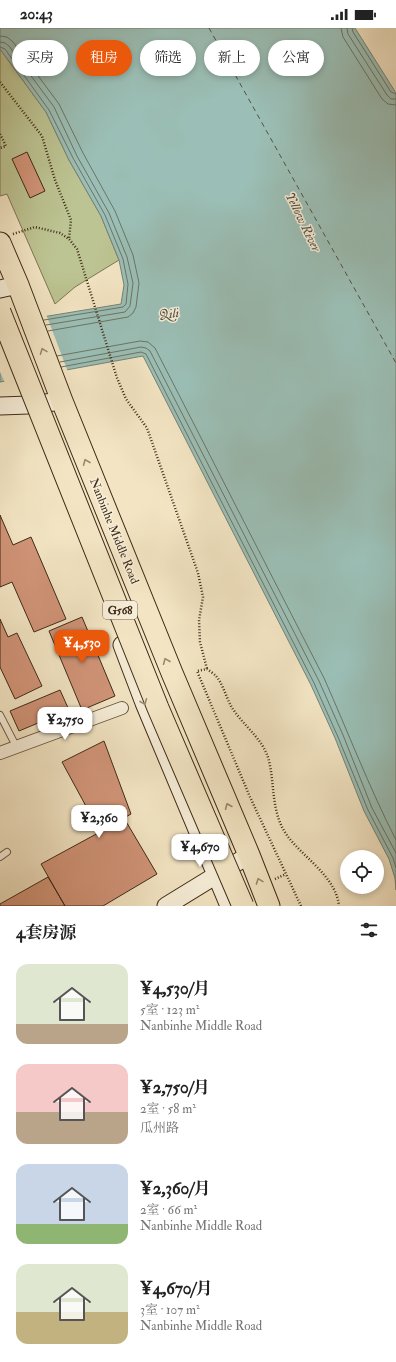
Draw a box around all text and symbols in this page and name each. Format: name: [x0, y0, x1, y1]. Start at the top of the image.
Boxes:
text: 20:43: [20, 5, 53, 24]
chip: 买房: [12, 40, 68, 76]
chip: 租房: [76, 40, 132, 76]
chip: 筛选: [140, 40, 196, 76]
chip: 新上: [204, 40, 260, 76]
chip: 公寓: [268, 40, 324, 76]
water label: Yellow River: [282, 190, 325, 255]
water label: Qili: [158, 305, 181, 324]
one-way arrow: [39, 348, 47, 355]
one-way arrow: [83, 459, 91, 466]
street label: Nanbinhe Middle Road: [86, 476, 142, 586]
road number: G568: [103, 601, 137, 619]
pin: ¥4,530: [49, 630, 115, 664]
text: ¥4,530: [63, 635, 101, 651]
one-way arrow: [163, 657, 171, 664]
one-way arrow: [139, 698, 147, 706]
pin: ¥2,750: [32, 707, 98, 741]
text: ¥2,750: [46, 712, 84, 728]
one-way arrow: [225, 802, 233, 809]
pin: ¥2,360: [66, 805, 132, 839]
text: ¥2,360: [80, 810, 118, 826]
pin: ¥4,670: [167, 834, 233, 868]
text: ¥4,670: [180, 839, 220, 855]
map controls: [340, 850, 384, 894]
button: locate: [340, 850, 384, 894]
one-way arrow: [255, 877, 263, 884]
icon: filters: [358, 919, 380, 941]
text: 4套房源: [16, 922, 76, 943]
text: ¥4,530/月: [140, 978, 210, 999]
icon: home: [48, 980, 96, 1028]
text: 5室 · 123 m²: [140, 1002, 199, 1018]
text: Nanbinhe Middle Road: [140, 1018, 262, 1034]
text: ¥2,750/月: [140, 1077, 210, 1098]
icon: home: [48, 1080, 96, 1128]
text: 2室 · 58 m²: [140, 1101, 196, 1117]
text: 瓜州路: [140, 1120, 179, 1136]
text: ¥2,360/月: [140, 1178, 211, 1199]
icon: home: [48, 1180, 96, 1228]
text: 2室 · 66 m²: [140, 1202, 197, 1218]
text: Nanbinhe Middle Road: [140, 1218, 262, 1234]
text: ¥4,670/月: [140, 1278, 213, 1299]
icon: home: [48, 1280, 96, 1328]
text: 3室 · 107 m²: [140, 1302, 200, 1318]
text: Nanbinhe Middle Road: [140, 1318, 262, 1334]

